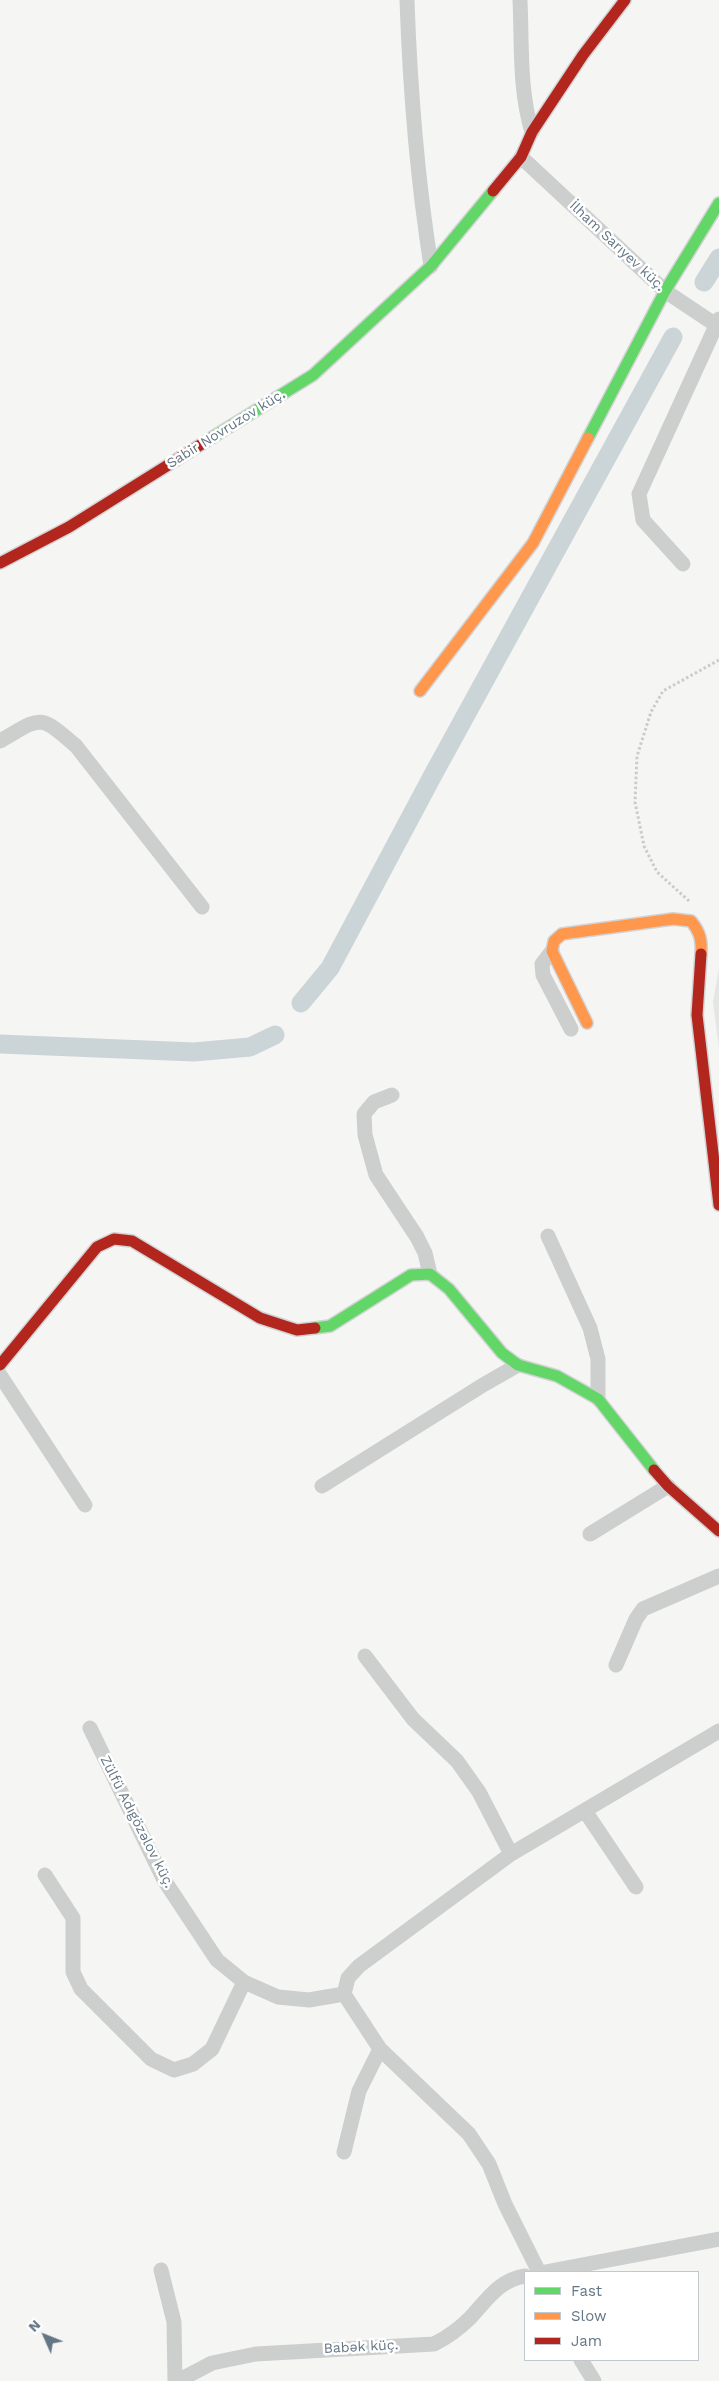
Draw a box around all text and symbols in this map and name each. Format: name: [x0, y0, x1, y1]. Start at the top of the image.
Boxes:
street label: İlham Sarıyev küç.: [566, 197, 668, 295]
street label: Sabir Novruzov küç.: [164, 386, 288, 472]
street label: Zülfü Adıgözəlov küç.: [96, 1753, 178, 1891]
legend: [524, 2271, 699, 2361]
text: Fast: [571, 2282, 602, 2300]
text: Slow: [571, 2307, 607, 2325]
north arrow: [20, 2311, 70, 2361]
text: N: [25, 2316, 44, 2335]
text: Jam: [571, 2332, 602, 2350]
street label: Babək küç.: [323, 2337, 399, 2357]

